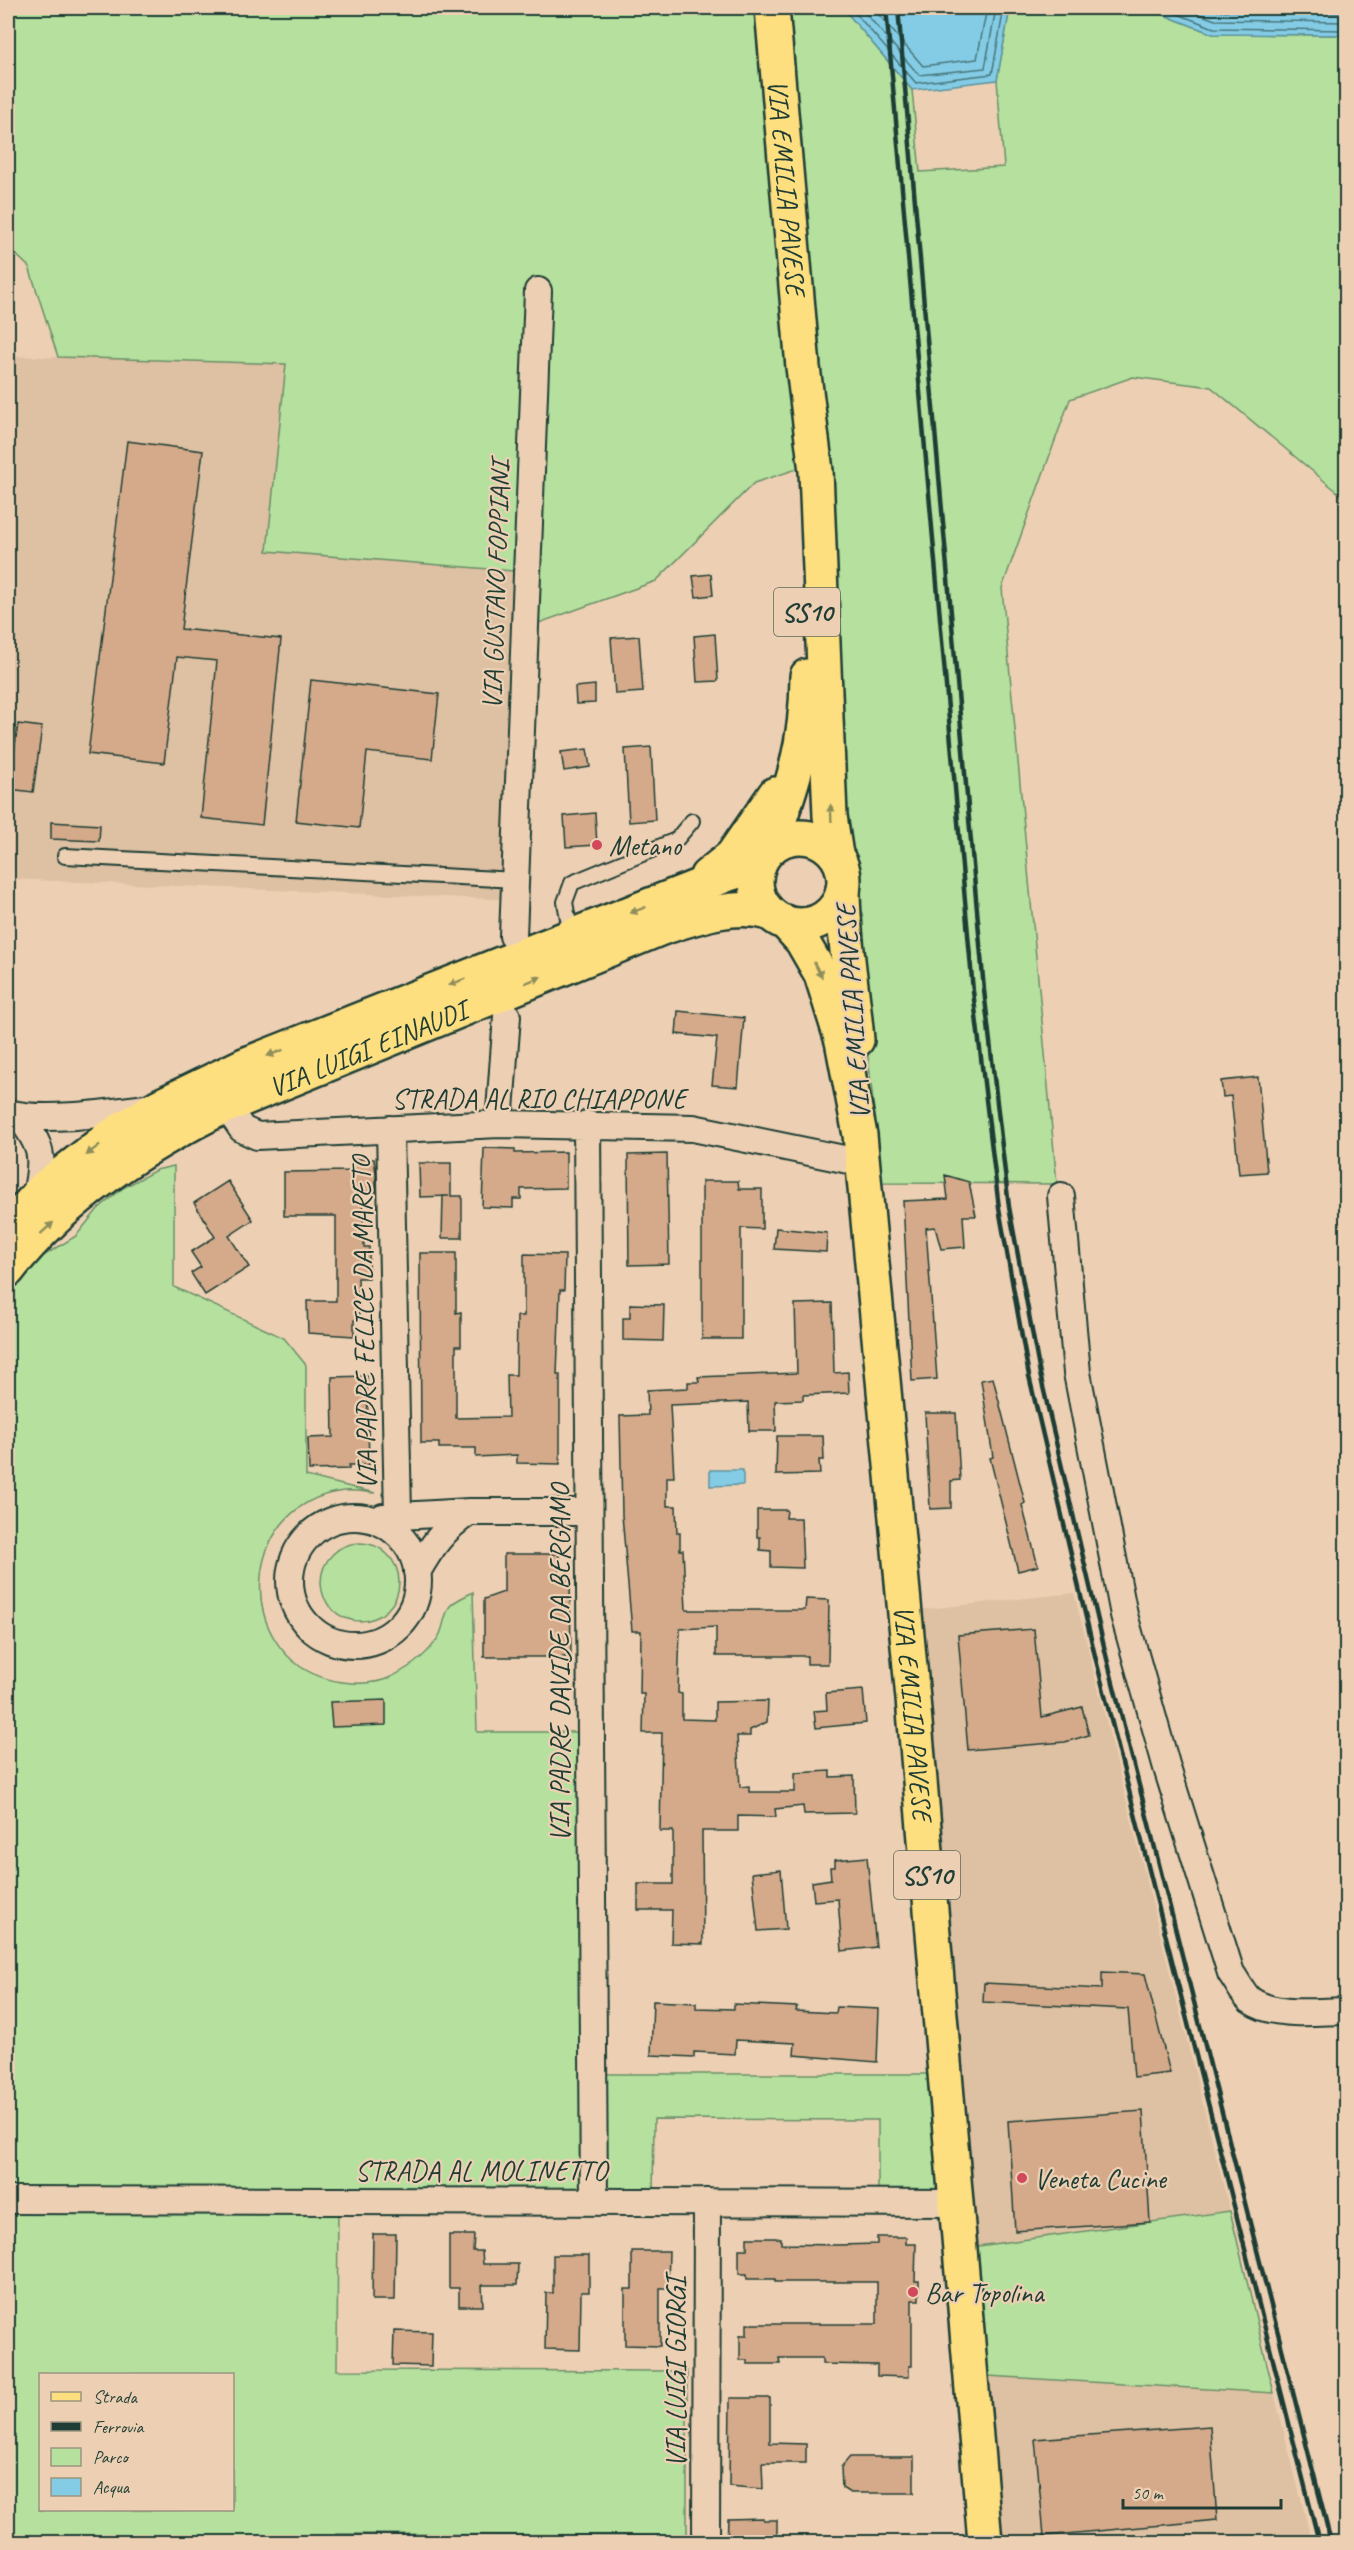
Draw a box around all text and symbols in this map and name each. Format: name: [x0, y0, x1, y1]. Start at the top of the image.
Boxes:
street label: VIA EMILIA PAVESE: [760, 78, 814, 300]
street label: VIA GUSTAVO FOPPIANI: [474, 454, 518, 710]
road number: SS10: [774, 588, 840, 636]
one-way arrow: [826, 803, 835, 822]
place label: Metano: [609, 828, 683, 863]
marker: Metano: [590, 838, 604, 852]
street label: VIA EMILIA PAVESE: [827, 899, 877, 1121]
one-way arrow: [629, 906, 647, 916]
one-way arrow: [813, 961, 823, 978]
one-way arrow: [524, 975, 542, 985]
one-way arrow: [447, 977, 465, 987]
street label: VIA LUIGI EINAUDI: [263, 990, 477, 1105]
one-way arrow: [266, 1049, 284, 1058]
street label: STRADA AL RIO CHIAPPONE: [392, 1081, 690, 1116]
one-way arrow: [86, 1143, 101, 1155]
street label: VIA PADRE FELICE DA MARETO: [343, 1153, 384, 1490]
one-way arrow: [40, 1221, 54, 1235]
street label: VIA PADRE DAVIDE DA BERGAMO: [542, 1481, 577, 1842]
street label: VIA EMILIA PAVESE: [886, 1604, 941, 1826]
road number: SS10: [894, 1851, 960, 1899]
street label: STRADA AL MOLINETTO: [355, 2153, 610, 2188]
place label: Veneta Cucine: [1034, 2161, 1168, 2196]
marker: Veneta Cucine: [1015, 2171, 1029, 2185]
street label: VIA LUIGI GIORGI: [658, 2271, 693, 2468]
place label: Bar Topolina: [925, 2275, 1045, 2310]
marker: Bar Topolina: [906, 2285, 920, 2299]
legend: [39, 2373, 234, 2511]
text: Strada: [93, 2386, 138, 2408]
text: Ferrovia: [93, 2416, 144, 2438]
text: Parco: [93, 2446, 129, 2468]
scale bar: [1123, 2472, 1280, 2510]
text: Acqua: [93, 2476, 131, 2498]
text: 50 m: [1132, 2482, 1165, 2504]

